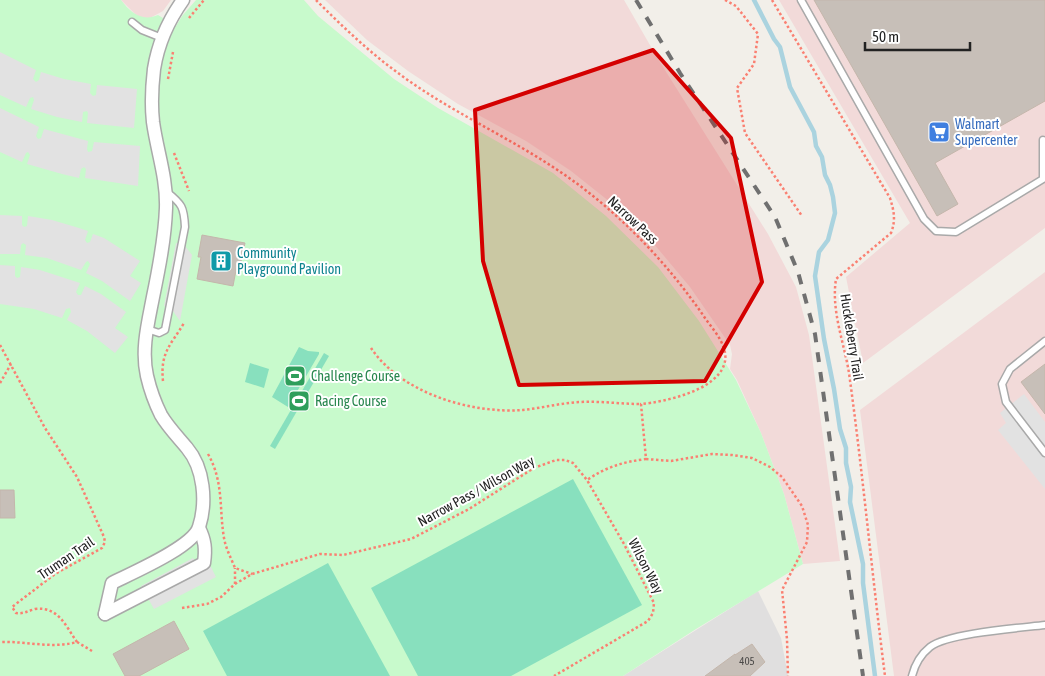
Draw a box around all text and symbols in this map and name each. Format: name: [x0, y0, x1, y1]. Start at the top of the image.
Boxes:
scale bar: [865, 20, 970, 52]
text: 50 m: [872, 28, 899, 45]
place label: Walmart Supercenter: [955, 116, 1018, 148]
supermarket icon: Walmart Supercenter: [927, 120, 951, 144]
street label: Narrow Pass: [605, 193, 661, 247]
place label: Community Playground Pavilion: [237, 245, 341, 277]
building icon: Community Playground Pavilion: [209, 249, 233, 273]
street label: Huckleberry Trail: [837, 292, 867, 382]
sports icon: Challenge Course: [283, 364, 307, 388]
place label: Challenge Course: [311, 368, 400, 384]
sports icon: Racing Course: [287, 389, 311, 413]
place label: Racing Course: [315, 393, 387, 409]
street label: Narrow Pass / Wilson Way: [415, 452, 537, 530]
street label: Truman Trail: [35, 533, 97, 583]
street label: Wilson Way: [625, 536, 667, 596]
house number: 405: [739, 655, 755, 667]

